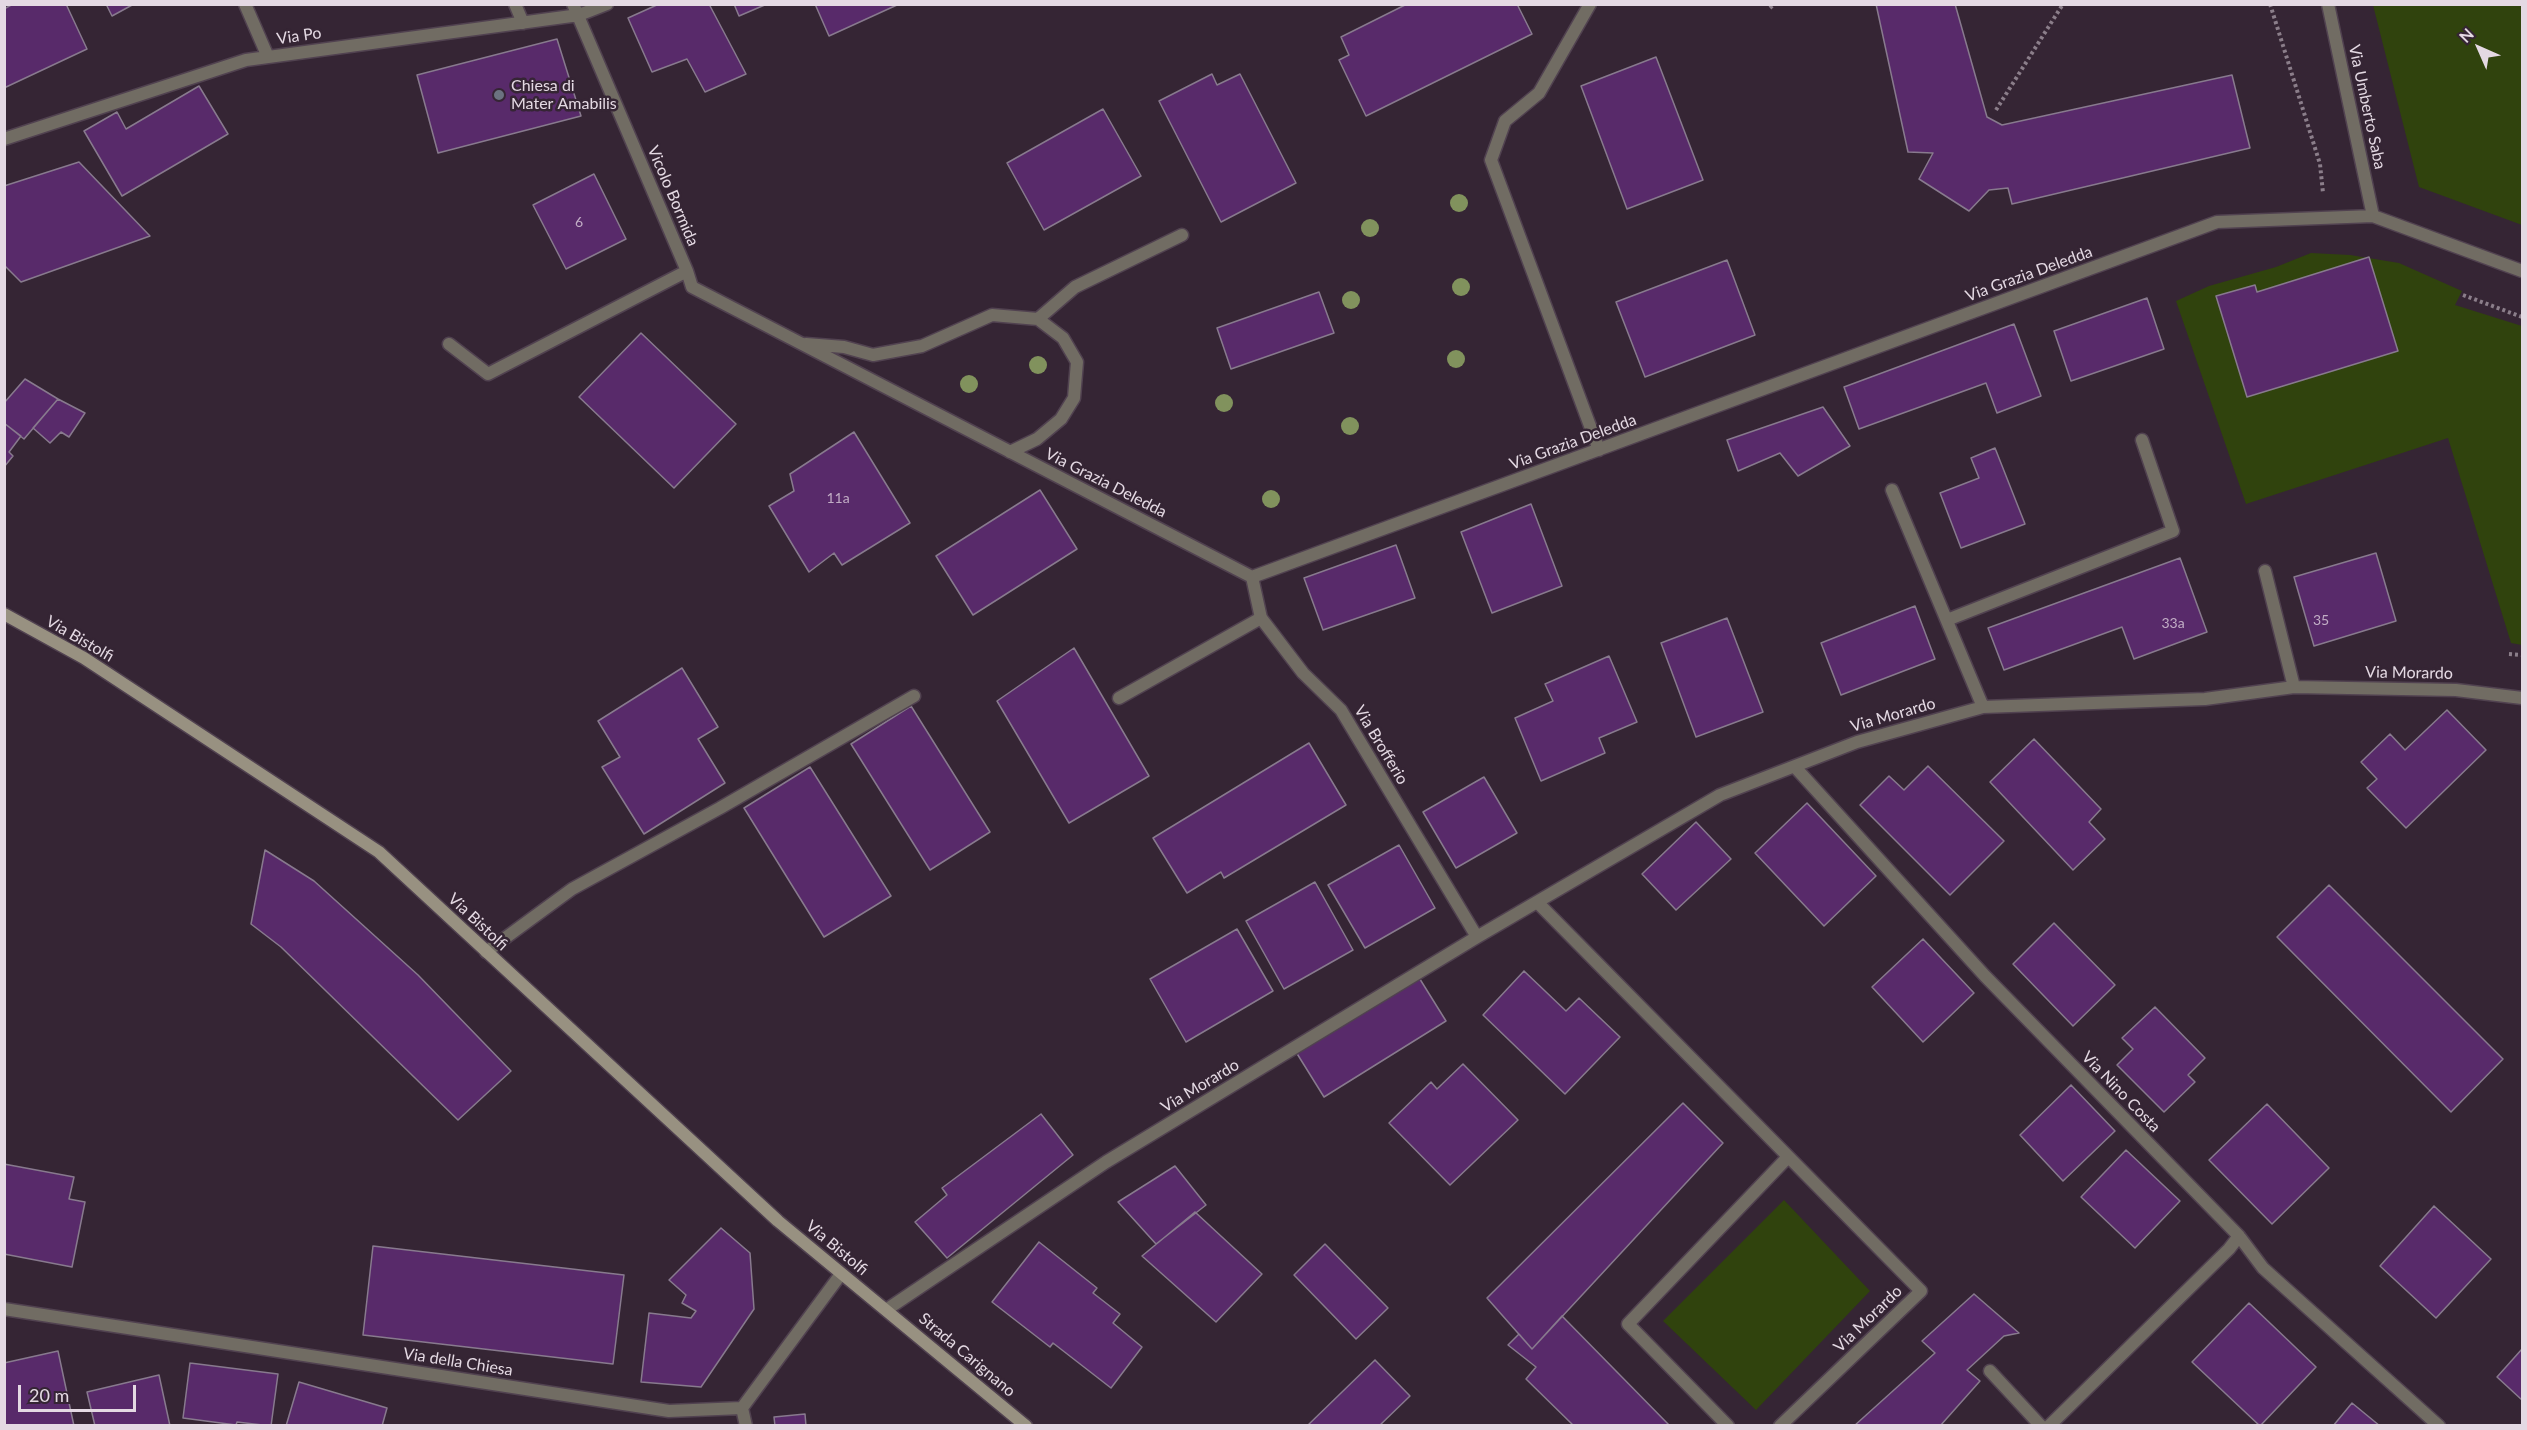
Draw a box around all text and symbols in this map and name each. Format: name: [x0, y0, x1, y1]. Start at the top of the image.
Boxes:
north arrow: [2449, 18, 2509, 78]
street label: Via Po: [275, 23, 323, 49]
text: N: [2455, 24, 2477, 46]
street label: Via Umberto Saba: [2344, 43, 2390, 171]
place label: Chiesa di Mater Amabilis: [511, 76, 617, 114]
marker: Chiesa di Mater Amabilis: [492, 88, 506, 102]
street label: Vicolo Bormida: [643, 143, 703, 249]
house number: 6: [575, 214, 583, 230]
street label: Via Grazia Deledda: [1963, 242, 2095, 306]
street label: Via Grazia Deledda: [1507, 410, 1639, 474]
street label: Via Grazia Deledda: [1042, 444, 1170, 522]
house number: 11a: [826, 490, 850, 506]
street label: Via Bistolfi: [43, 612, 117, 666]
house number: 35: [2313, 612, 2329, 628]
house number: 33a: [2161, 615, 2185, 631]
street label: Via Morardo: [2365, 663, 2453, 683]
street label: Via Morardo: [1848, 694, 1938, 736]
street label: Via Brofferio: [1350, 702, 1412, 788]
street label: Via Bistolfi: [444, 889, 512, 955]
street label: Via Nino Costa: [2078, 1048, 2164, 1136]
street label: Via Morardo: [1158, 1055, 1242, 1117]
street label: Via Bistolfi: [802, 1216, 872, 1280]
street label: Via Morardo: [1830, 1282, 1906, 1356]
street label: Strada Carignano: [915, 1309, 1019, 1401]
street label: Via della Chiesa: [402, 1344, 514, 1380]
scale bar: [21, 1373, 140, 1411]
text: 20 m: [29, 1384, 69, 1406]

